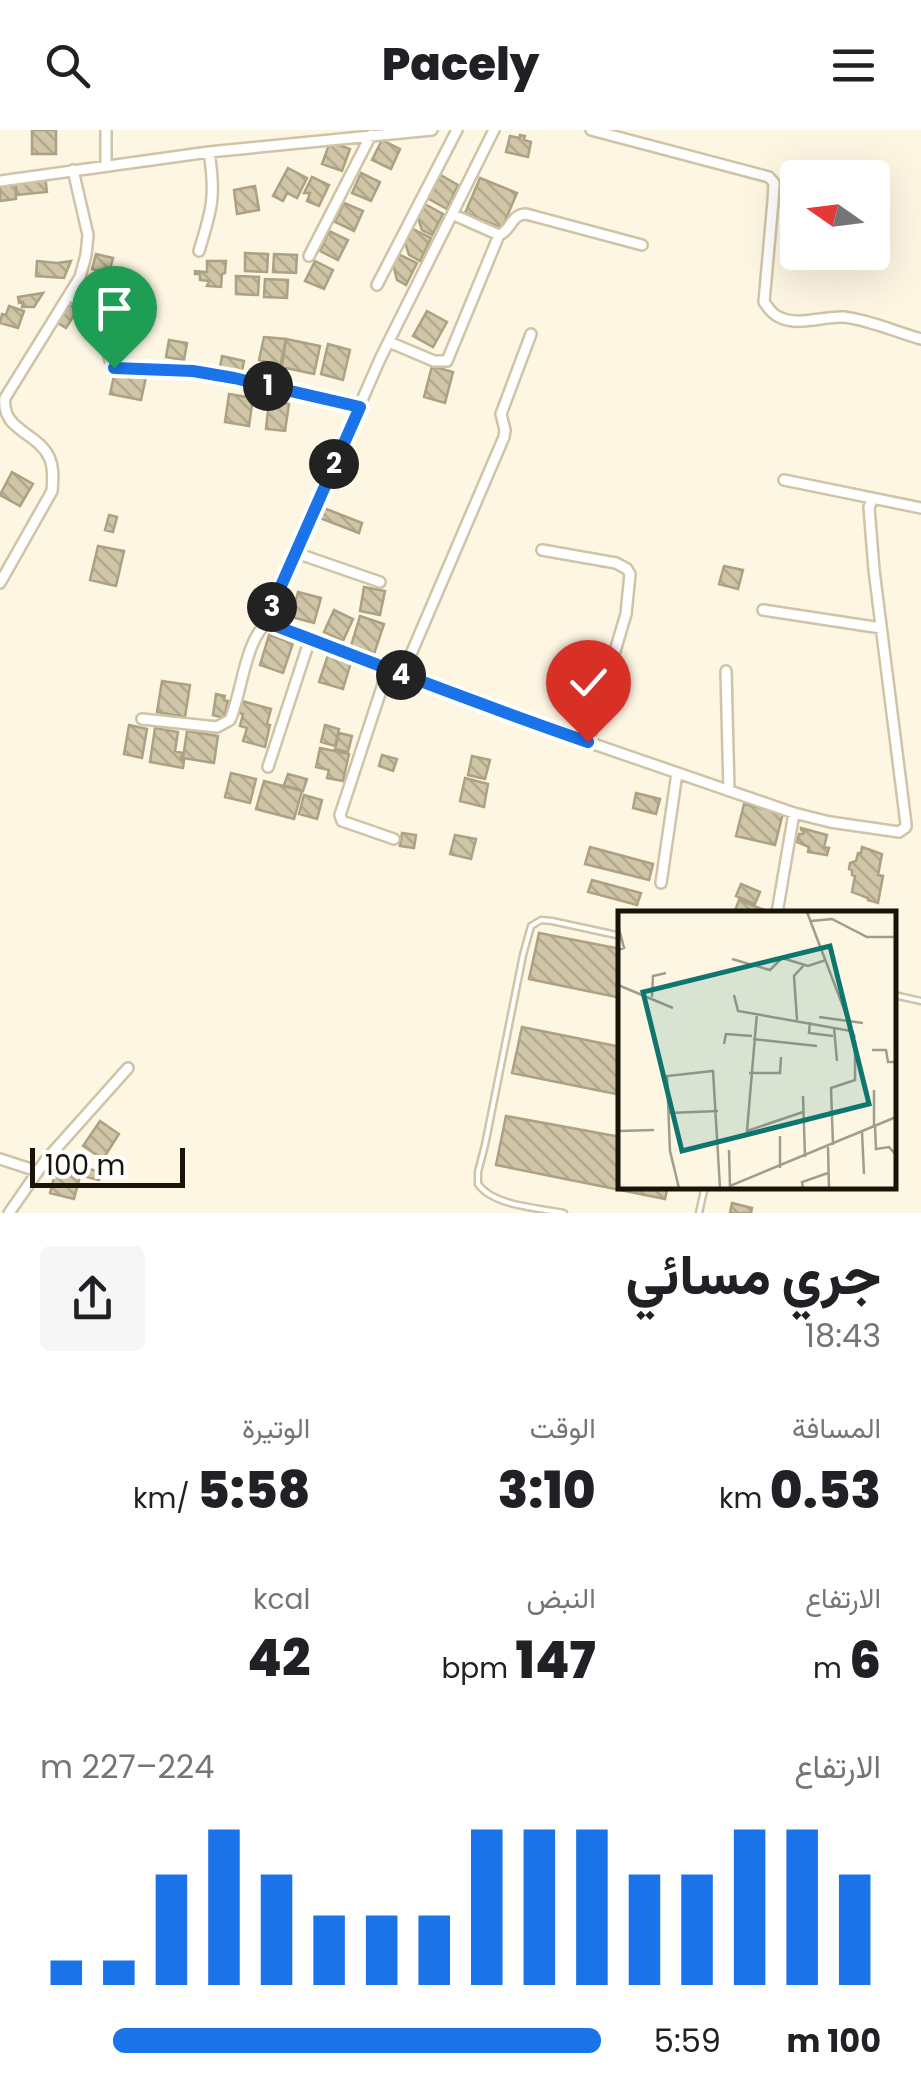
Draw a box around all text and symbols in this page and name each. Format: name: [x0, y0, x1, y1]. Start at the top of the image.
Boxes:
text: Pacely: [382, 33, 539, 96]
icon: search: [40, 38, 95, 93]
icon: menu: [826, 38, 881, 93]
north arrow: [780, 160, 890, 270]
map controls: [780, 160, 890, 270]
pin: [72, 266, 157, 369]
icon: arrive: [87, 281, 142, 336]
pin: 1: [243, 361, 293, 411]
text: 1: [263, 366, 273, 405]
pin: 2: [309, 439, 359, 489]
text: 2: [326, 444, 342, 483]
pin: 3: [247, 582, 297, 632]
text: 3: [264, 587, 280, 626]
pin: [546, 640, 631, 743]
pin: 4: [376, 650, 426, 700]
text: 4: [392, 655, 410, 694]
icon: check: [561, 655, 616, 710]
inset map: [618, 911, 896, 1188]
scale bar: [30, 1143, 185, 1188]
text: 100 m: [45, 1146, 125, 1185]
text: جري مسائي: [625, 1236, 881, 1313]
button: share: [40, 1246, 145, 1351]
text: 18:43: [805, 1313, 881, 1358]
text: الوتيرة: [242, 1409, 310, 1448]
text: الوقت: [530, 1409, 596, 1448]
text: المسافة: [792, 1409, 881, 1448]
text: 5:58: [197, 1455, 310, 1526]
text: 3:10: [498, 1455, 596, 1526]
text: 0.53: [770, 1455, 881, 1526]
text: /km: [133, 1479, 197, 1518]
text: km: [719, 1479, 770, 1518]
text: النبض: [526, 1579, 596, 1618]
text: الارتفاع: [805, 1579, 881, 1618]
text: kcal: [253, 1580, 310, 1619]
text: 42: [247, 1623, 310, 1694]
text: 147: [516, 1625, 596, 1696]
text: 6: [849, 1625, 881, 1696]
text: bpm: [441, 1649, 516, 1688]
text: m: [813, 1649, 849, 1688]
text: 224–227 m: [40, 1744, 214, 1789]
text: الارتفاع: [794, 1744, 881, 1789]
text: 5:59: [654, 2018, 721, 2063]
text: 100 m: [787, 2018, 881, 2063]

